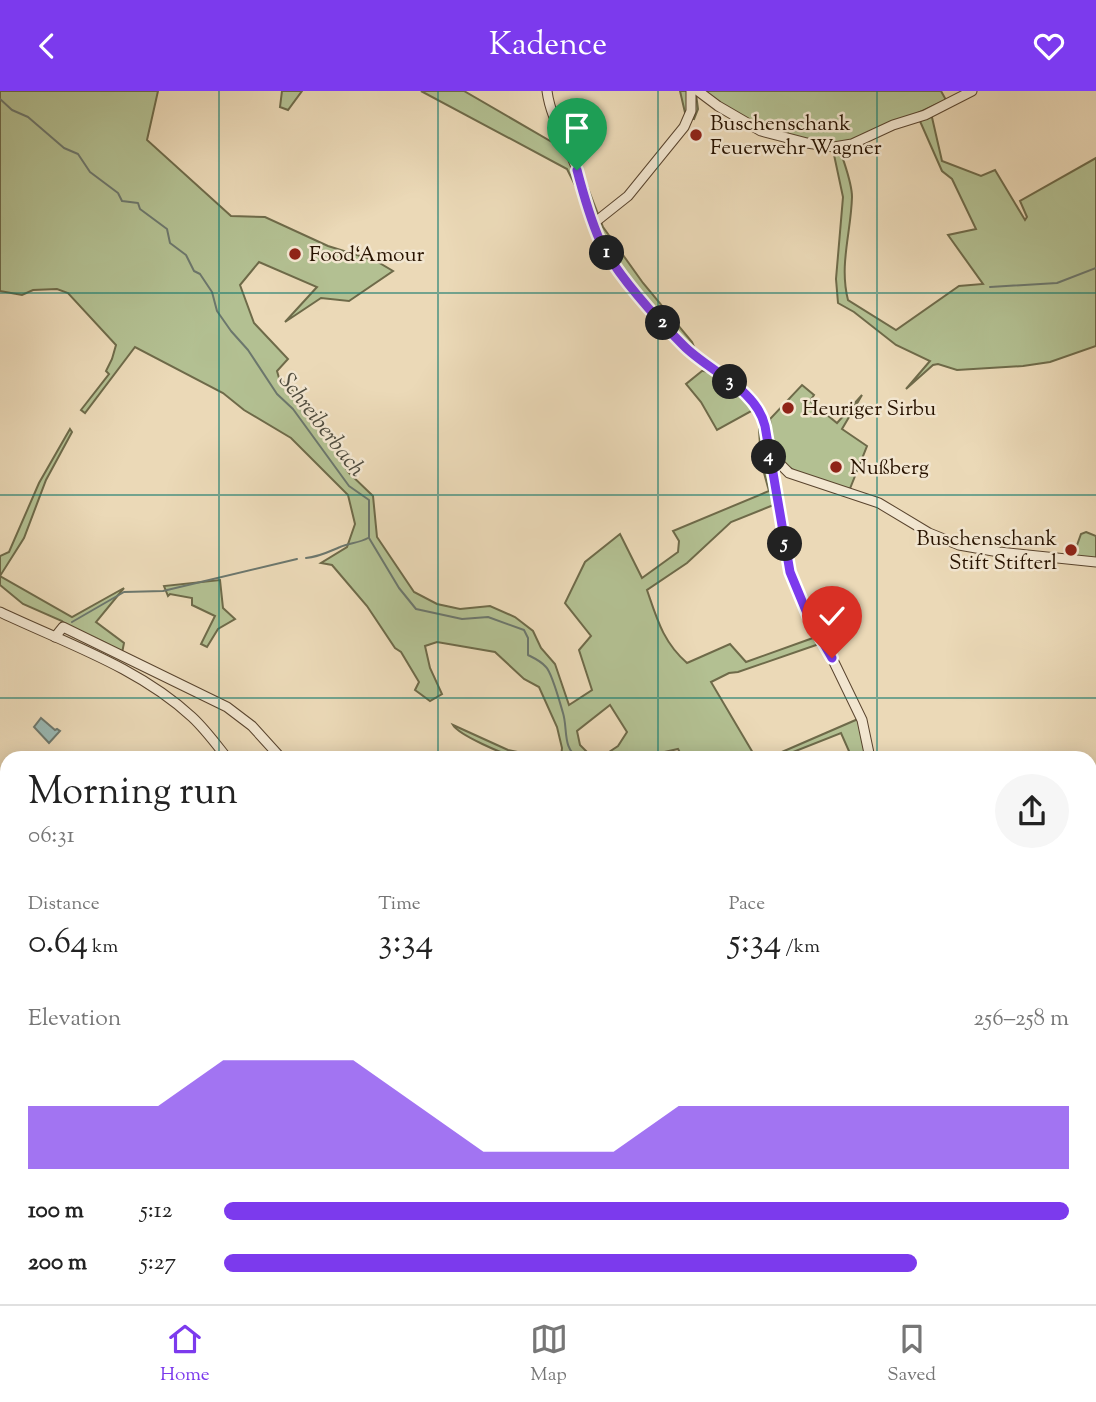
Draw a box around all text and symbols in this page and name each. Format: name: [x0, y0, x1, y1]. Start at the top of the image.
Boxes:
text: Kadence: [489, 23, 607, 69]
icon: back: [28, 27, 66, 65]
icon: heart: [1030, 27, 1068, 65]
pin: [547, 98, 607, 170]
icon: arrive: [558, 109, 596, 147]
place label: Buschenschank Feuerwehr Wagner: [710, 110, 882, 164]
marker: Buschenschank Feuerwehr Wagner: [688, 127, 704, 143]
pin: 1: [590, 235, 624, 271]
text: 1: [603, 239, 610, 266]
place label: Food‘Amour: [309, 241, 425, 271]
marker: Food‘Amour: [287, 246, 303, 262]
pin: 2: [646, 306, 680, 341]
text: 2: [658, 309, 667, 336]
pin: 3: [712, 365, 748, 399]
water label: Schreiberbach: [270, 366, 372, 485]
text: 3: [726, 368, 733, 395]
place label: Heuriger Sirbu: [802, 395, 936, 425]
marker: Heuriger Sirbu: [780, 400, 796, 416]
pin: 4: [752, 439, 786, 475]
text: 4: [764, 443, 773, 470]
place label: Nußberg: [850, 454, 929, 484]
marker: Nußberg: [828, 459, 844, 475]
place label: Buschenschank Stift Stifterl: [916, 525, 1058, 579]
pin: 5: [768, 526, 802, 561]
text: 5: [781, 530, 788, 557]
marker: Buschenschank Stift Stifterl: [1063, 542, 1079, 558]
pin: [802, 586, 862, 658]
icon: check: [813, 597, 851, 635]
text: Morning run: [28, 767, 238, 821]
button: share: [995, 774, 1069, 848]
text: 06:31: [28, 820, 74, 853]
text: Distance: [28, 891, 100, 918]
text: Time: [378, 891, 421, 918]
text: Pace: [729, 891, 765, 918]
text: 0.64: [28, 918, 88, 969]
text: 3:34: [378, 918, 433, 969]
text: 5:34: [729, 918, 782, 969]
text: km: [88, 934, 118, 961]
text: /km: [782, 934, 820, 961]
text: Elevation: [28, 1003, 121, 1036]
text: 256–258 m: [974, 1003, 1069, 1036]
text: 100 m: [28, 1195, 84, 1228]
text: 5:12: [140, 1195, 172, 1228]
text: 200 m: [28, 1247, 87, 1280]
text: 5:27: [140, 1247, 176, 1280]
tab: Home: [160, 1320, 210, 1389]
tab: Map: [530, 1320, 568, 1389]
tab: Saved: [887, 1320, 936, 1389]

